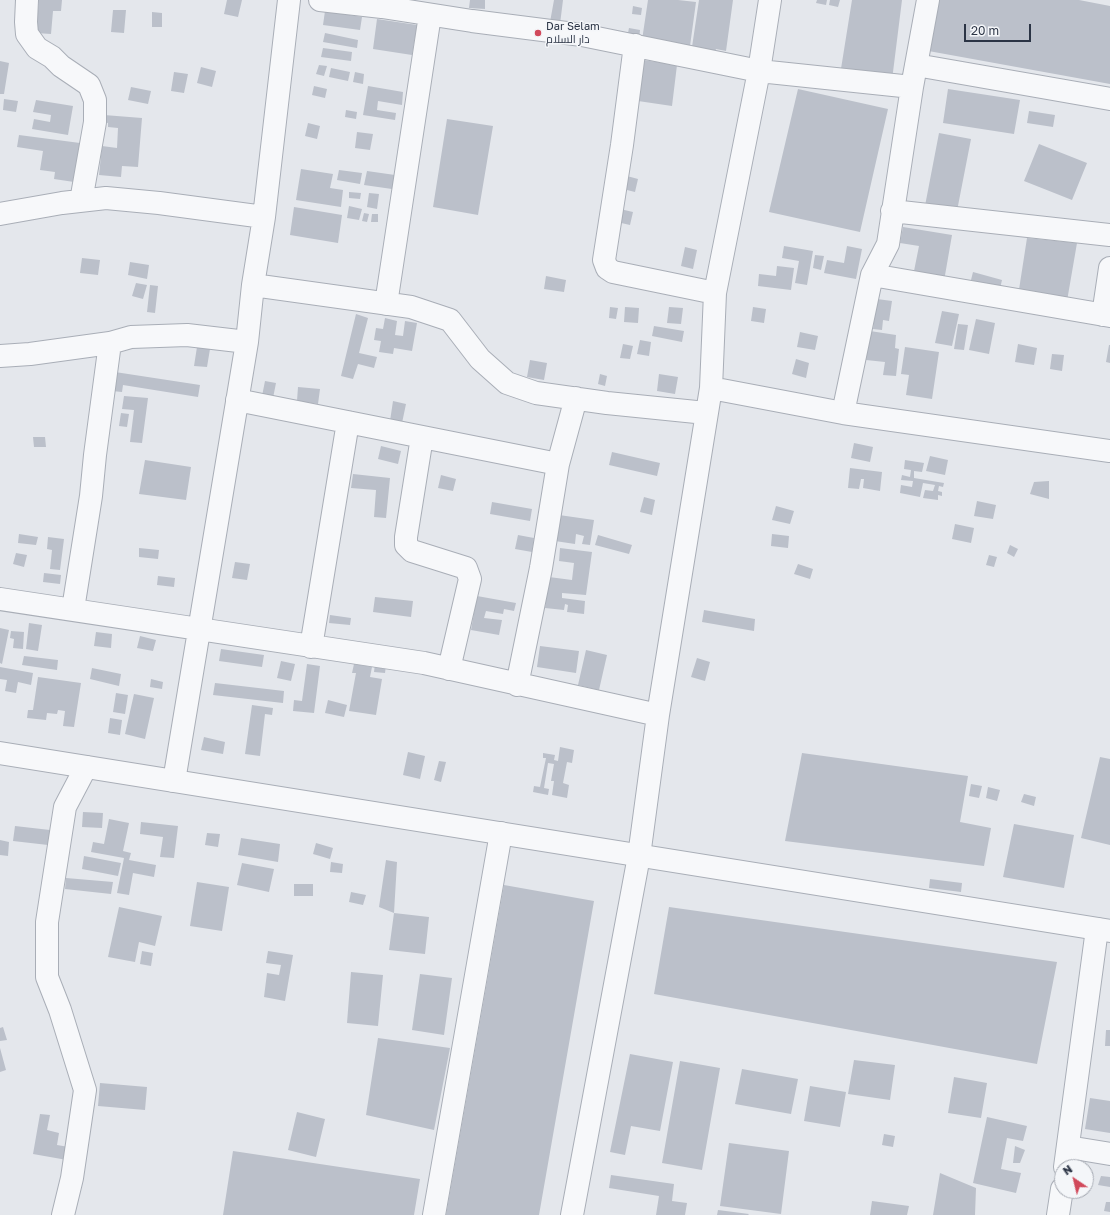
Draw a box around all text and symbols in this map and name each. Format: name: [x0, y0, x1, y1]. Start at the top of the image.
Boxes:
scale bar: [966, 16, 1033, 42]
place label: Dar Selam دار السلام: [546, 20, 600, 46]
text: 20 m: [971, 23, 999, 38]
marker: Dar Selam دار السلام: [533, 28, 543, 38]
north arrow: [1054, 1159, 1094, 1199]
text: N: [1060, 1162, 1075, 1177]

